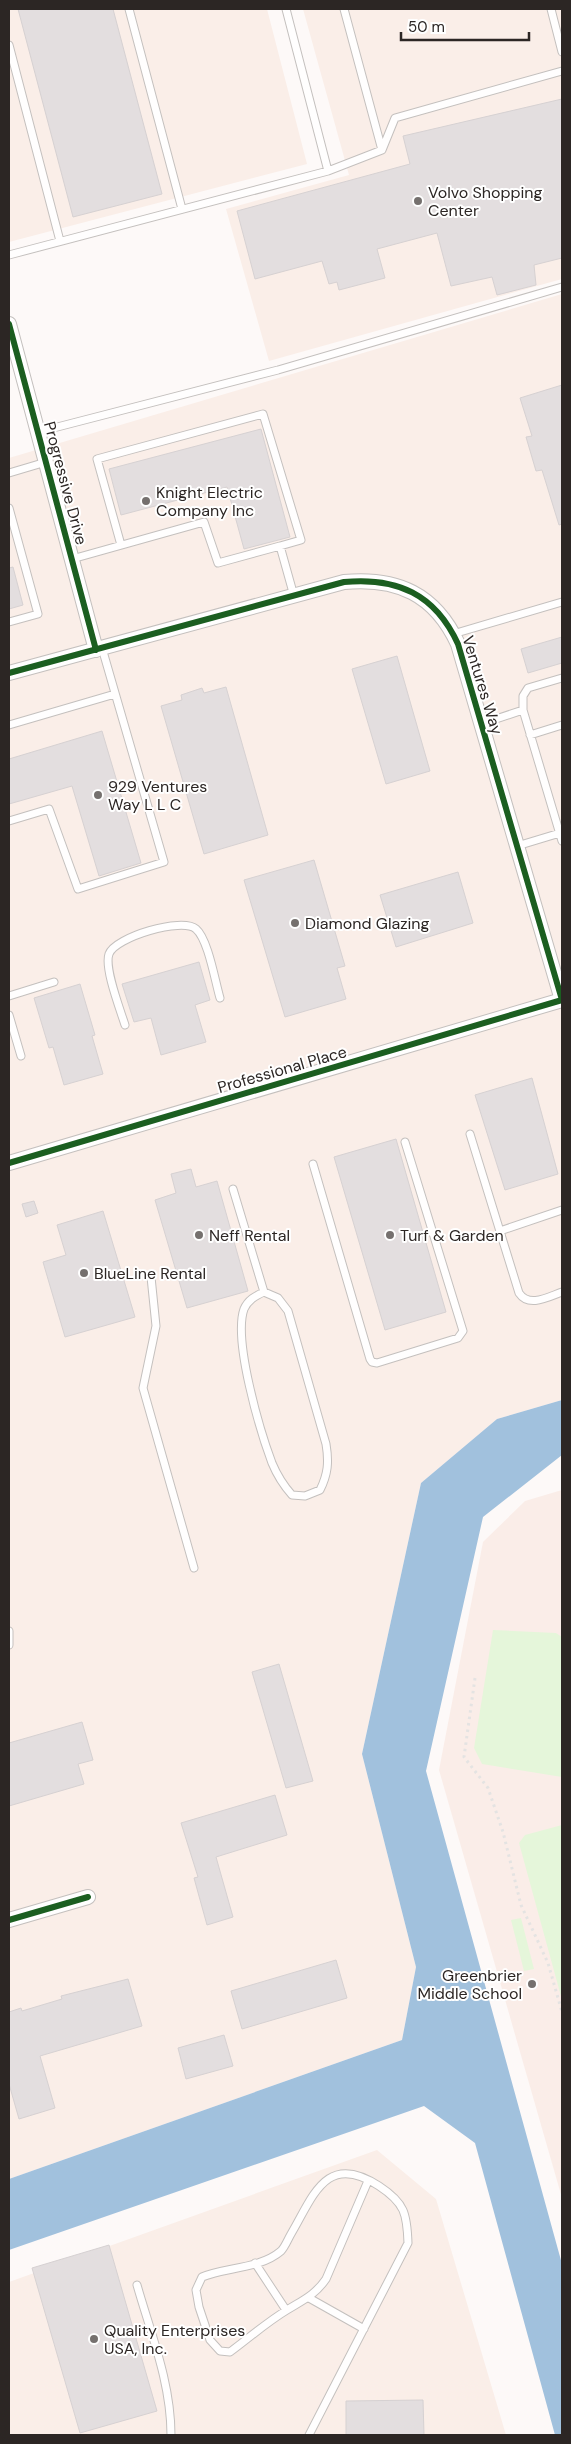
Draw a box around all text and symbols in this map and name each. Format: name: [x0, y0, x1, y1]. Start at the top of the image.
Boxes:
scale bar: [401, 10, 528, 42]
text: 50 m: [408, 17, 445, 37]
place label: Volvo Shopping Center: [428, 182, 543, 221]
marker: Volvo Shopping Center: [412, 195, 424, 207]
street label: Progressive Drive: [39, 419, 92, 547]
place label: Knight Electric Company Inc: [156, 482, 263, 521]
marker: Knight Electric Company Inc: [140, 495, 152, 507]
street label: Ventures Way: [458, 633, 508, 737]
place label: 929 Ventures Way L L C: [108, 776, 207, 815]
marker: 929 Ventures Way L L C: [92, 789, 104, 801]
place label: Diamond Glazing: [305, 913, 430, 934]
marker: Diamond Glazing: [289, 917, 301, 929]
street label: Professional Place: [215, 1041, 349, 1098]
place label: Neff Rental: [209, 1225, 290, 1246]
place label: Turf & Garden: [400, 1225, 504, 1246]
marker: Neff Rental: [193, 1229, 205, 1241]
marker: Turf & Garden: [384, 1229, 396, 1241]
place label: BlueLine Rental: [94, 1263, 206, 1284]
marker: BlueLine Rental: [78, 1267, 90, 1279]
place label: Greenbrier Middle School: [418, 1965, 522, 2004]
marker: Greenbrier Middle School: [526, 1978, 538, 1990]
place label: Quality Enterprises USA, Inc.: [104, 2320, 245, 2359]
marker: Quality Enterprises USA, Inc.: [88, 2333, 100, 2345]

